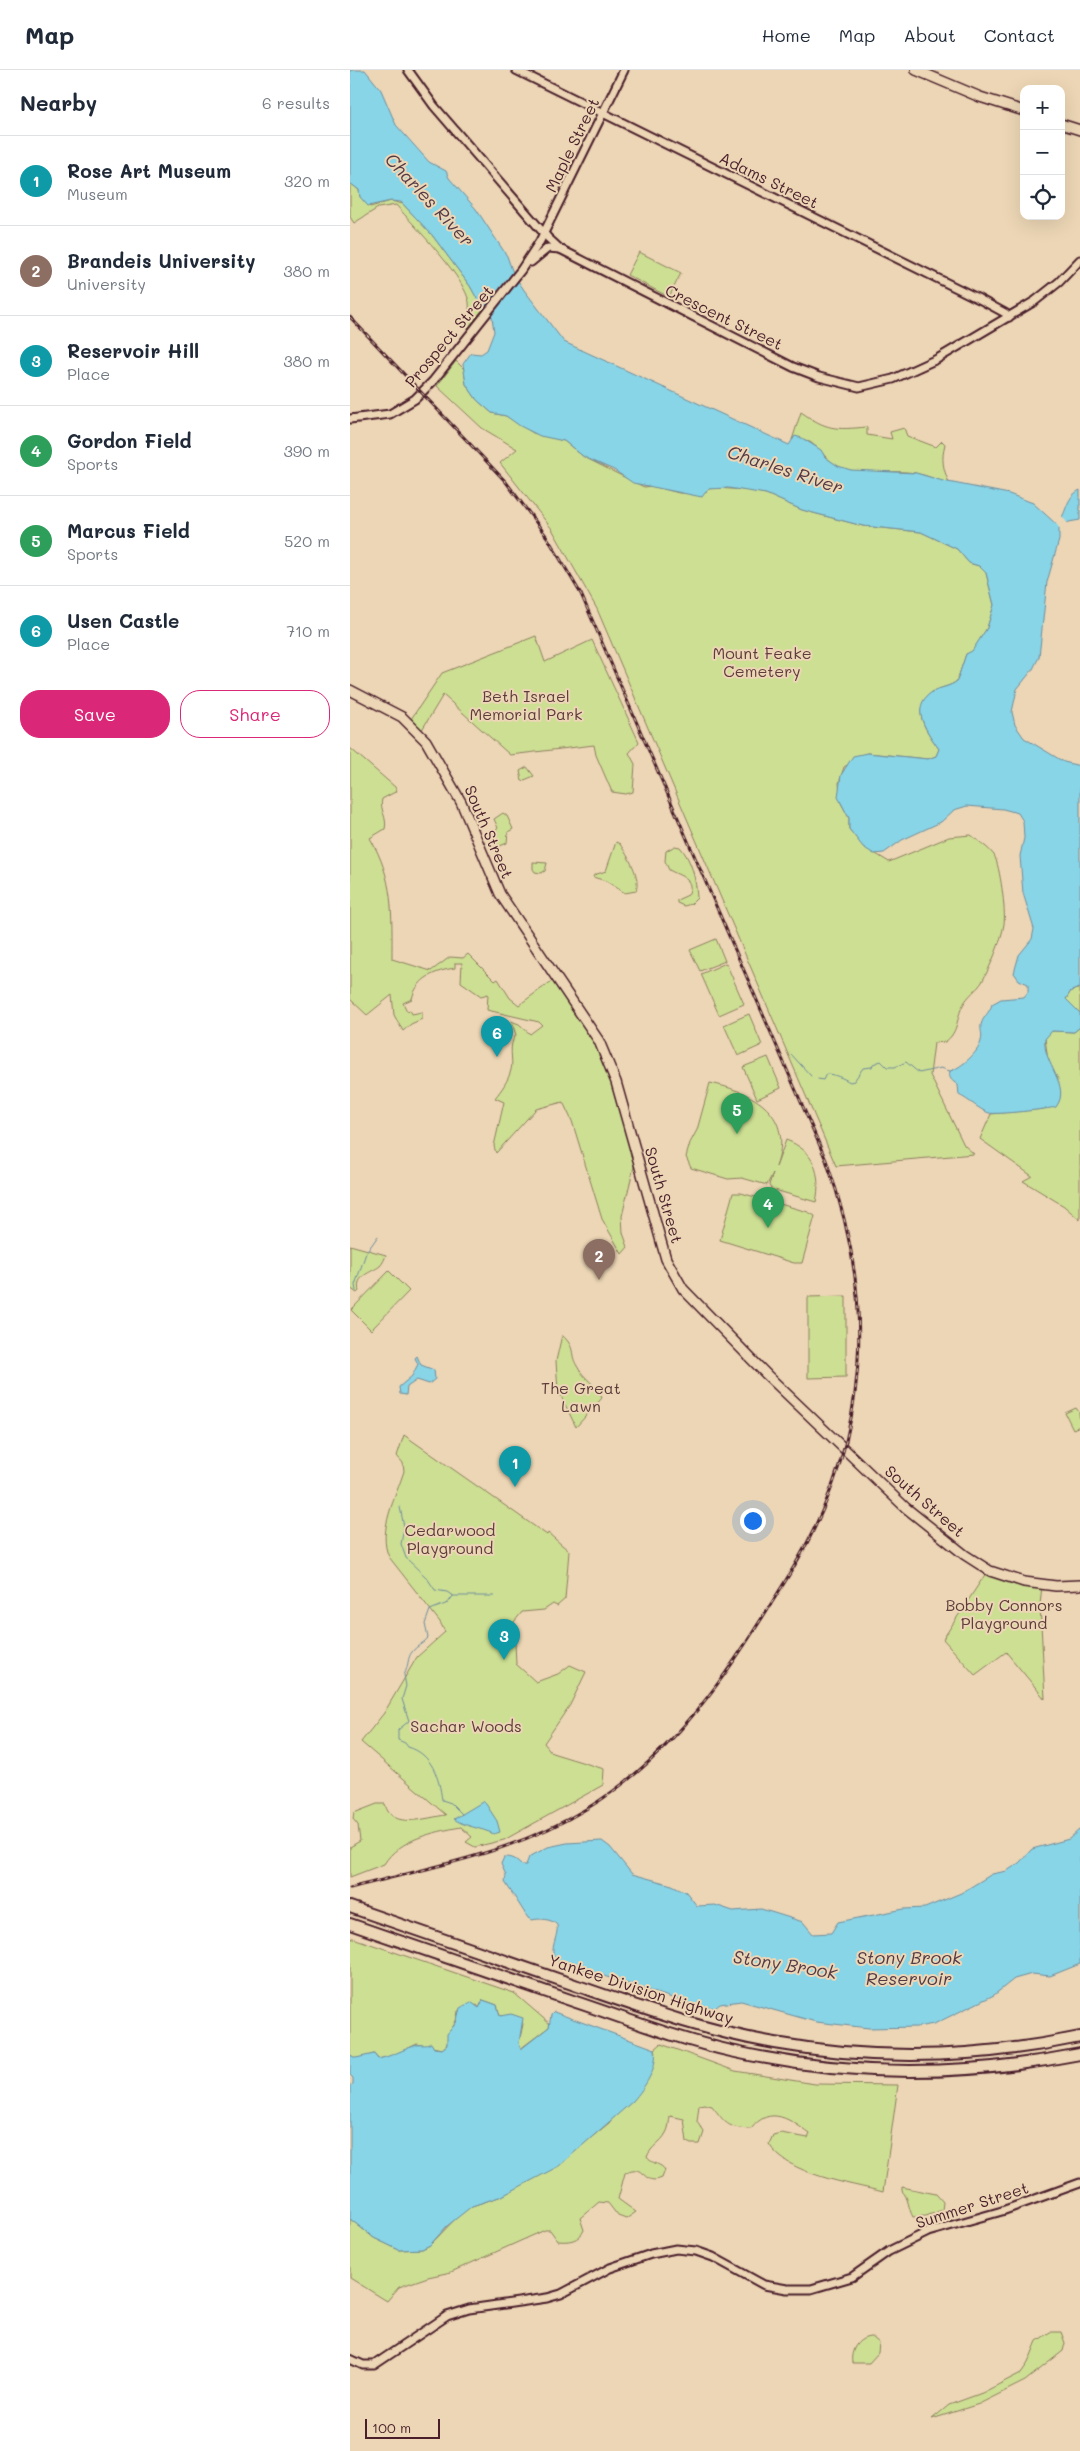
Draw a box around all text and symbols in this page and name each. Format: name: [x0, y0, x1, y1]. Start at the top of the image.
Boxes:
text: Map: [25, 19, 74, 50]
text: Home: [762, 23, 811, 47]
text: Map: [839, 23, 875, 47]
text: About: [903, 23, 956, 47]
text: Contact: [984, 23, 1055, 47]
map controls: [1020, 85, 1065, 220]
button: +: [1020, 85, 1065, 130]
text: Nearby: [20, 89, 97, 116]
text: 6 results: [262, 92, 330, 113]
street label: Maple Street: [540, 94, 603, 195]
button: −: [1020, 130, 1065, 175]
street label: Adams Street: [716, 146, 822, 213]
water label: Charles River: [380, 147, 479, 251]
text: Rose Art Museum: [67, 158, 231, 183]
text: 1: [32, 170, 40, 191]
text: 320 m: [284, 170, 330, 191]
button: locate: [1020, 175, 1065, 220]
text: Museum: [67, 183, 128, 204]
text: Brandeis University: [67, 248, 255, 273]
text: 2: [32, 260, 40, 281]
text: 380 m: [283, 260, 330, 281]
text: University: [67, 273, 146, 294]
street label: Crescent Street: [662, 279, 787, 354]
street label: Prospect Street: [400, 280, 498, 391]
text: Reservoir Hill: [67, 338, 199, 363]
text: 3: [31, 350, 41, 371]
text: 380 m: [283, 350, 330, 371]
text: Place: [67, 363, 110, 384]
text: Gordon Field: [67, 428, 191, 453]
water label: Charles River: [724, 439, 846, 499]
text: 4: [31, 440, 41, 461]
text: 390 m: [283, 440, 330, 461]
text: Sports: [67, 453, 118, 474]
text: Marcus Field: [67, 518, 190, 543]
text: 5: [31, 530, 41, 551]
text: 520 m: [284, 530, 330, 551]
text: Sports: [67, 543, 118, 564]
text: Usen Castle: [67, 608, 179, 633]
text: 6: [31, 620, 41, 641]
text: 710 m: [286, 620, 330, 641]
text: Place: [67, 633, 110, 654]
park label: Mount Feake Cemetery: [712, 642, 812, 681]
park label: Beth Israel Memorial Park: [469, 685, 583, 724]
button: Save: [20, 690, 170, 738]
button: Share: [180, 690, 330, 738]
street label: South Street: [460, 782, 519, 882]
pin: 6: [481, 1016, 513, 1057]
pin: 5: [721, 1093, 753, 1134]
street label: South Street: [641, 1144, 688, 1246]
pin: 4: [752, 1187, 784, 1228]
pin: 2: [583, 1239, 615, 1280]
park label: The Great Lawn: [541, 1377, 621, 1416]
pin: 1: [499, 1446, 531, 1487]
street label: South Street: [881, 1460, 970, 1541]
your location: [740, 1508, 766, 1534]
park label: Cedarwood Playground: [404, 1519, 496, 1558]
park label: Bobby Connors Playground: [945, 1594, 1063, 1633]
pin: 3: [488, 1619, 520, 1660]
park label: Sachar Woods: [410, 1715, 522, 1736]
water label: Stony Brook: [731, 1944, 839, 1984]
water label: Stony Brook Reservoir: [857, 1945, 962, 1990]
street label: Yankee Division Highway: [546, 1949, 736, 2028]
street label: Summer Street: [913, 2176, 1031, 2233]
scale bar: [365, 2416, 440, 2439]
text: 100 m: [372, 2418, 411, 2437]

